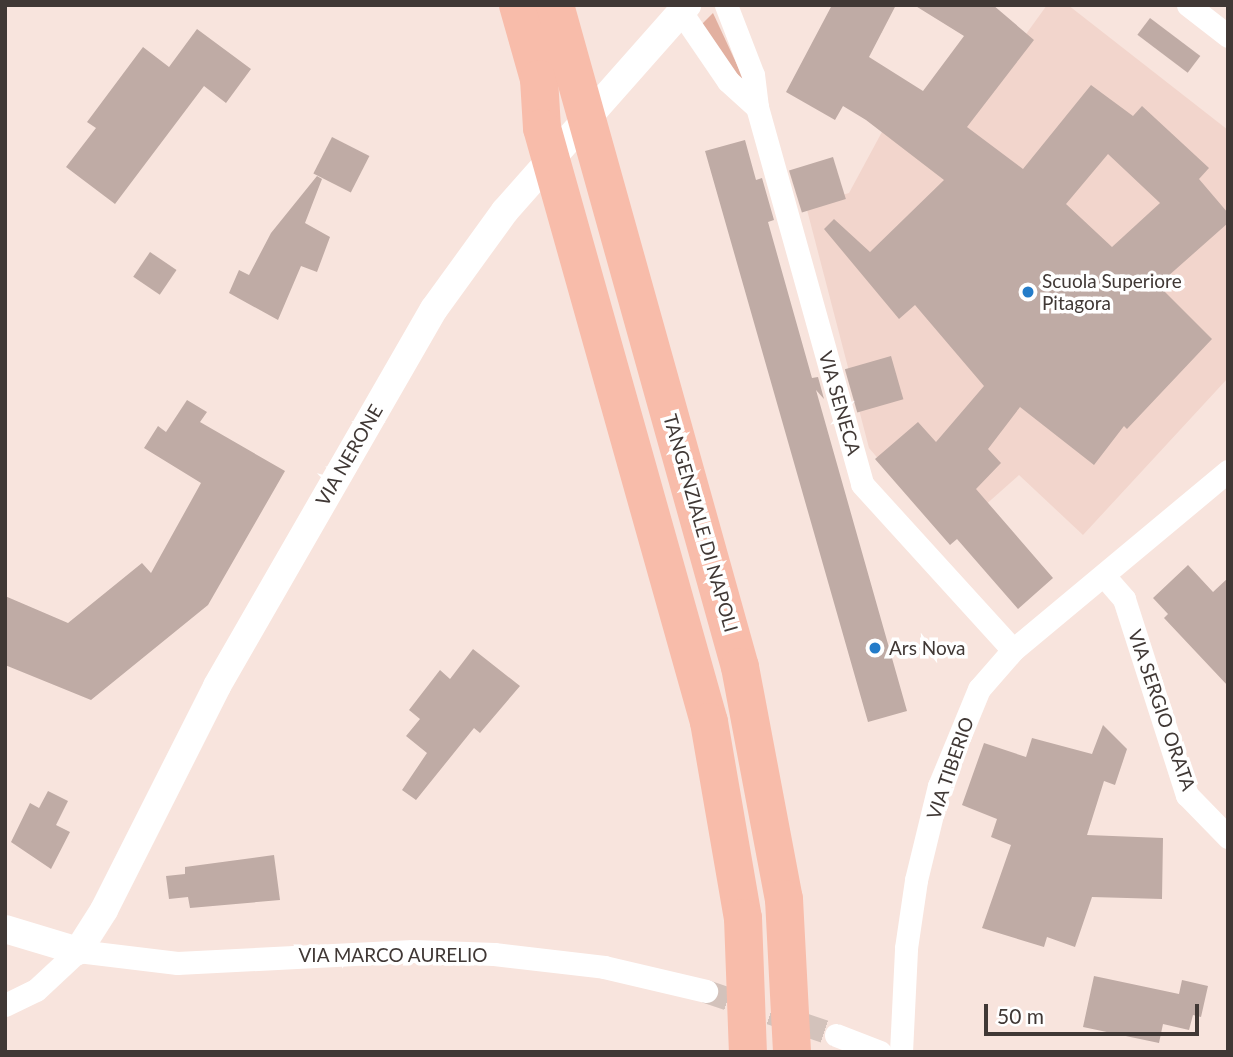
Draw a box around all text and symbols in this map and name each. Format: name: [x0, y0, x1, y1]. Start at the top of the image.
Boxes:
place label: Scuola Superiore Pitagora: [1042, 270, 1182, 314]
marker: Scuola Superiore Pitagora: [1020, 284, 1036, 300]
street label: VIA SENECA: [814, 348, 866, 458]
street label: VIA NERONE: [311, 400, 387, 510]
street label: TANGENZIALE DI NAPOLI: [659, 411, 743, 635]
street label: VIA SERGIO ORATA: [1124, 626, 1200, 794]
place label: Ars Nova: [889, 637, 966, 659]
marker: Ars Nova: [867, 640, 883, 656]
street label: VIA TIBERIO: [922, 713, 978, 823]
street label: VIA MARCO AURELIO: [298, 944, 488, 966]
scale bar: [988, 990, 1203, 1034]
text: 50 m: [997, 1003, 1044, 1028]

